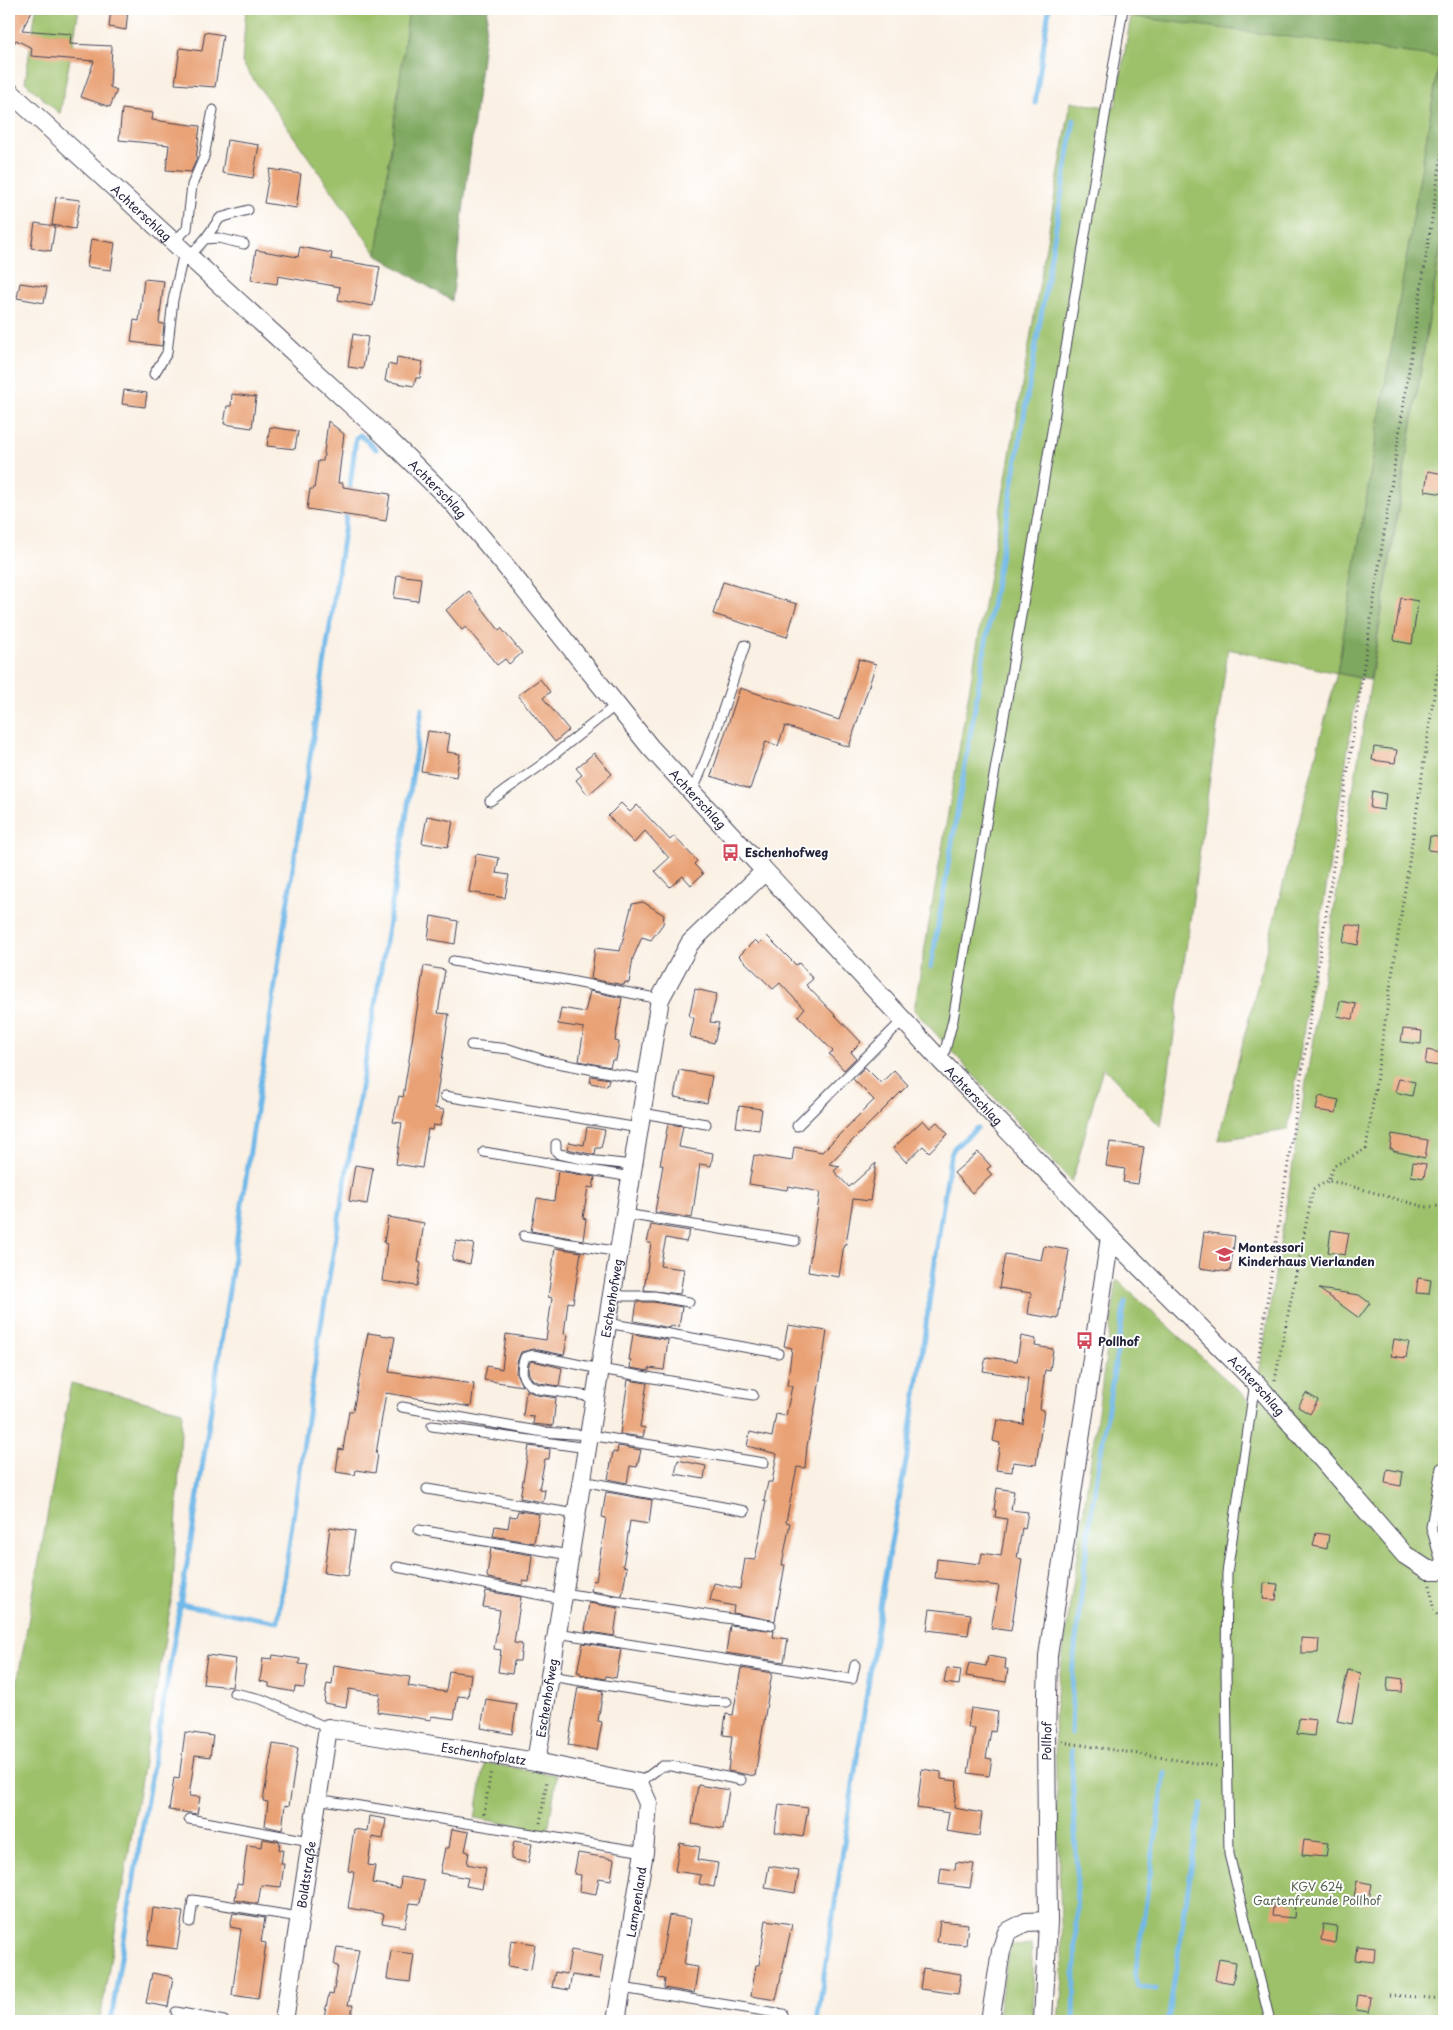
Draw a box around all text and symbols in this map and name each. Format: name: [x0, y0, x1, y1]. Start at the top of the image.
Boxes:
street label: Achterschlag: [107, 180, 176, 245]
street label: Achterschlag: [405, 455, 471, 522]
street label: Achterschlag: [665, 765, 731, 833]
bus stop icon: Eschenhofweg: [721, 842, 741, 862]
place label: Eschenhofweg: [745, 843, 828, 861]
street label: Achterschlag: [941, 1062, 1007, 1129]
place label: Montessori Kinderhaus Vierlanden: [1238, 1238, 1375, 1270]
school or university icon: Montessori Kinderhaus Vierlanden: [1214, 1244, 1234, 1264]
street label: Eschenhofweg: [596, 1257, 627, 1339]
bus stop icon: Pollhof: [1074, 1331, 1094, 1351]
place label: Pollhof: [1098, 1332, 1141, 1350]
street label: Achterschlag: [1224, 1351, 1289, 1419]
street label: Eschenhofweg: [531, 1657, 562, 1739]
street label: Pollhof: [1037, 1720, 1055, 1761]
street label: Eschenhofplatz: [440, 1738, 528, 1769]
street label: Boldtstraße: [292, 1840, 320, 1909]
street label: Lampenland: [622, 1865, 651, 1939]
park label: KGV 624 Gartenfreunde Pollhof: [1253, 1877, 1382, 1909]

